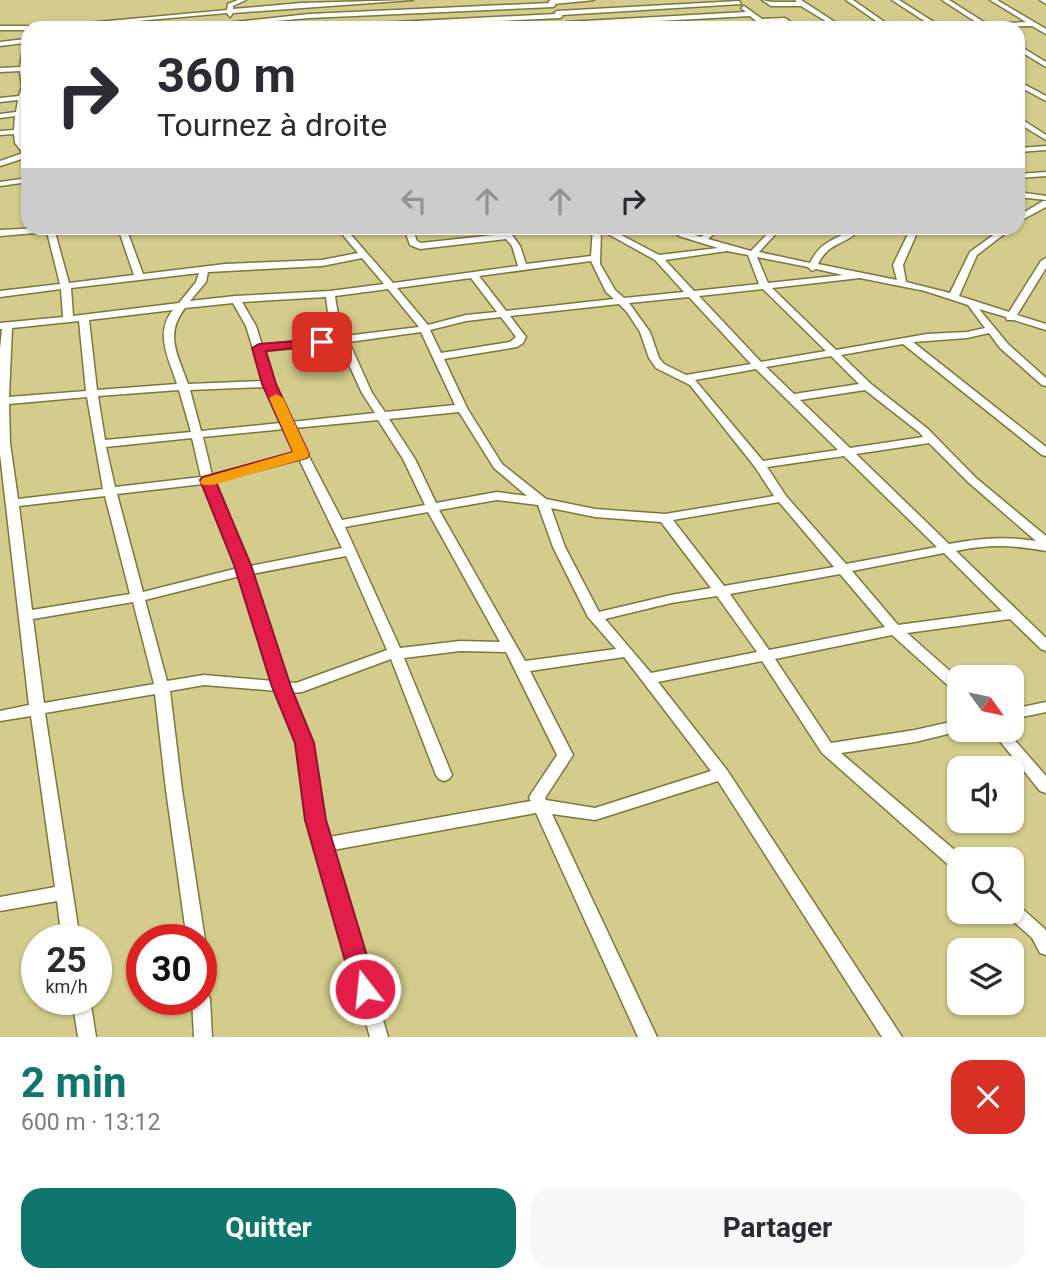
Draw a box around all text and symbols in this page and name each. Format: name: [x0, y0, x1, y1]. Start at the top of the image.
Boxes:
text: 360 m: [157, 47, 296, 104]
icon: right: [42, 49, 133, 140]
text: Tournez à droite: [157, 106, 387, 144]
icon: left: [395, 182, 433, 220]
icon: ahead: [468, 182, 506, 220]
icon: ahead: [541, 182, 579, 220]
icon: right: [614, 182, 652, 220]
pin: [292, 312, 352, 372]
icon: arrive: [303, 323, 341, 361]
north arrow: [947, 665, 1024, 742]
map controls: [947, 665, 1024, 1015]
button: sound: [947, 756, 1024, 833]
button: search: [947, 847, 1024, 924]
speed limit sign: 30: [126, 924, 217, 1015]
button: layers: [947, 938, 1024, 1015]
text: 25: [46, 940, 87, 981]
position arrow: [328, 952, 402, 1026]
text: km/h: [45, 976, 88, 997]
text: 2 min: [21, 1058, 127, 1107]
button: close: [951, 1060, 1025, 1134]
text: 600 m · 13:12: [21, 1109, 160, 1136]
button: Quitter: [21, 1188, 516, 1268]
button: Partager: [530, 1188, 1025, 1268]

